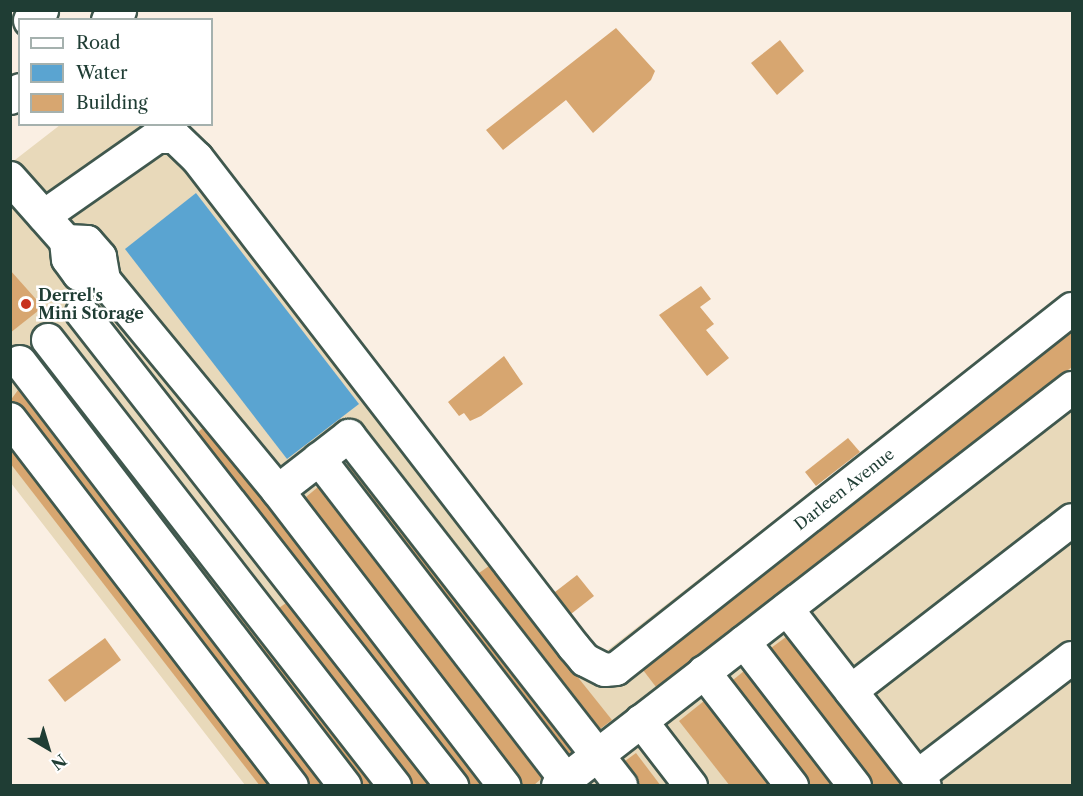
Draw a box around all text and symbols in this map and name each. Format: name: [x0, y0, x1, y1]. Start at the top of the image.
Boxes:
legend: [18, 18, 213, 126]
text: Road: [76, 32, 121, 54]
text: Water: [76, 62, 128, 84]
text: Building: [76, 92, 148, 114]
place label: Derrel's Mini Storage: [38, 285, 144, 323]
marker: Derrel's Mini Storage: [19, 297, 33, 311]
street label: Darleen Avenue: [790, 444, 898, 534]
north arrow: [18, 718, 78, 778]
text: N: [47, 750, 71, 774]

